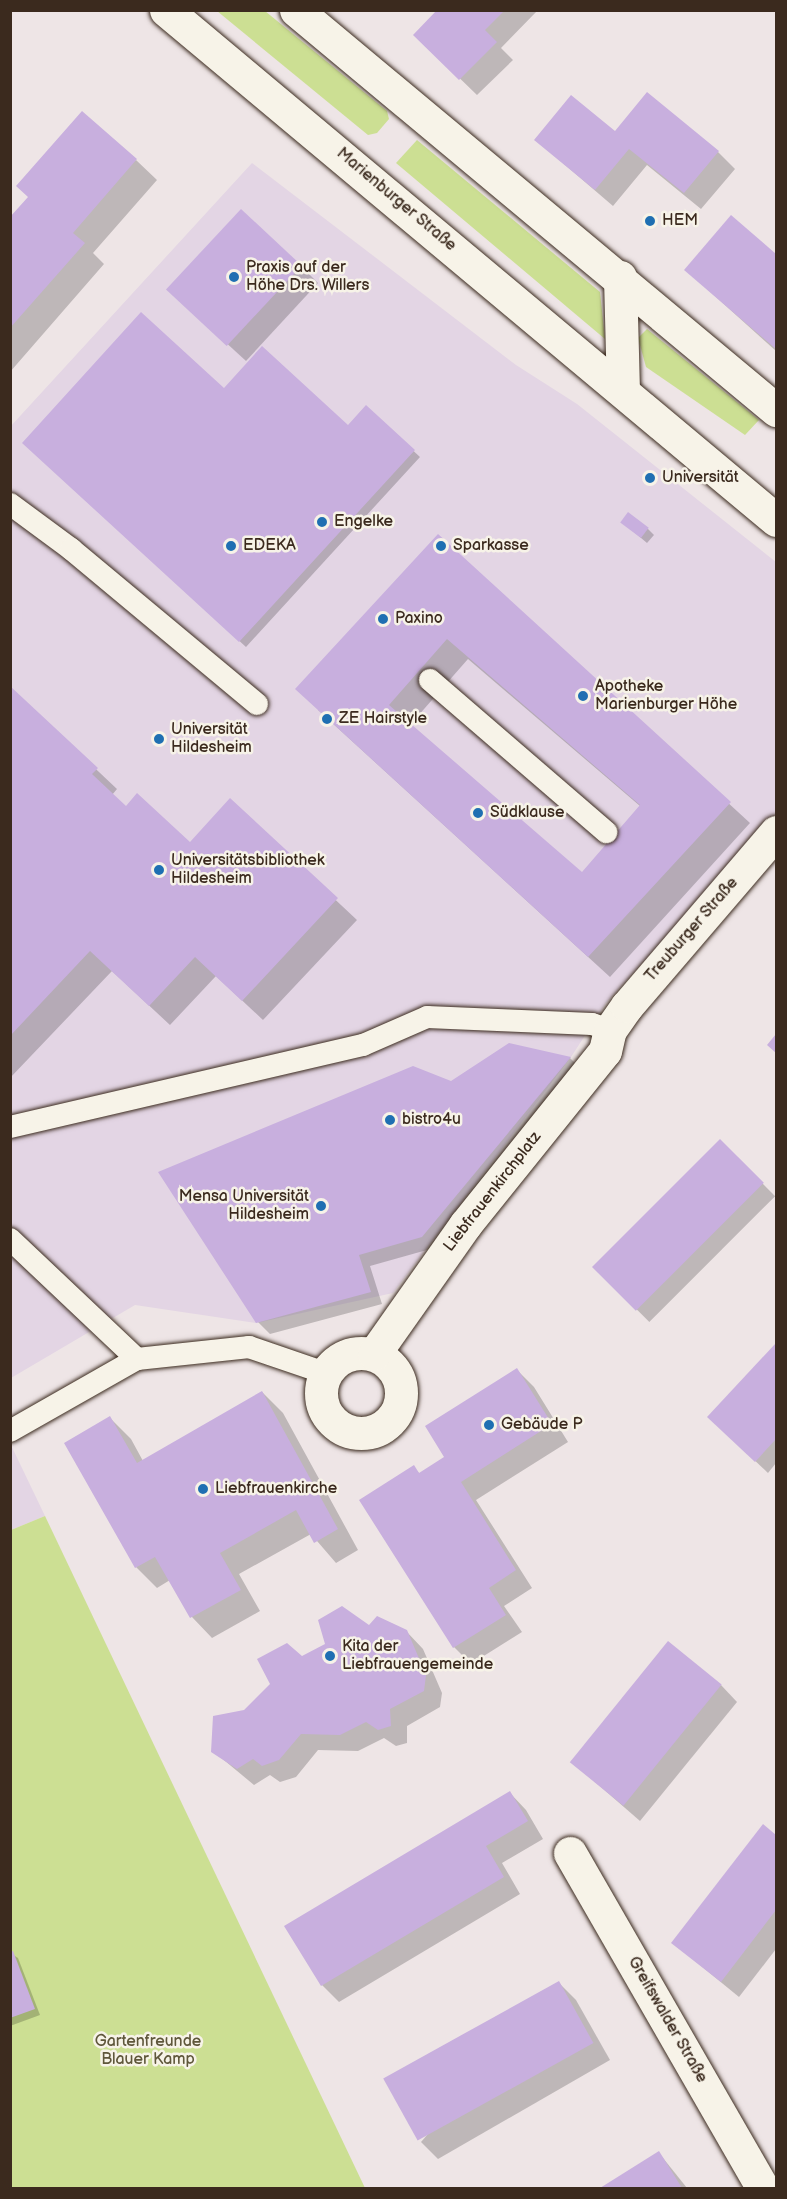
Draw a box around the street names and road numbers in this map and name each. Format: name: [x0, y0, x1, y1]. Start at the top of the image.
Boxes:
street label: Marienburger Straße: [332, 144, 460, 256]
street label: Treuburger Straße: [641, 874, 743, 986]
street label: Liebfrauenkirchplatz: [440, 1128, 546, 1256]
street label: Greifswalder Straße: [623, 1954, 711, 2086]

